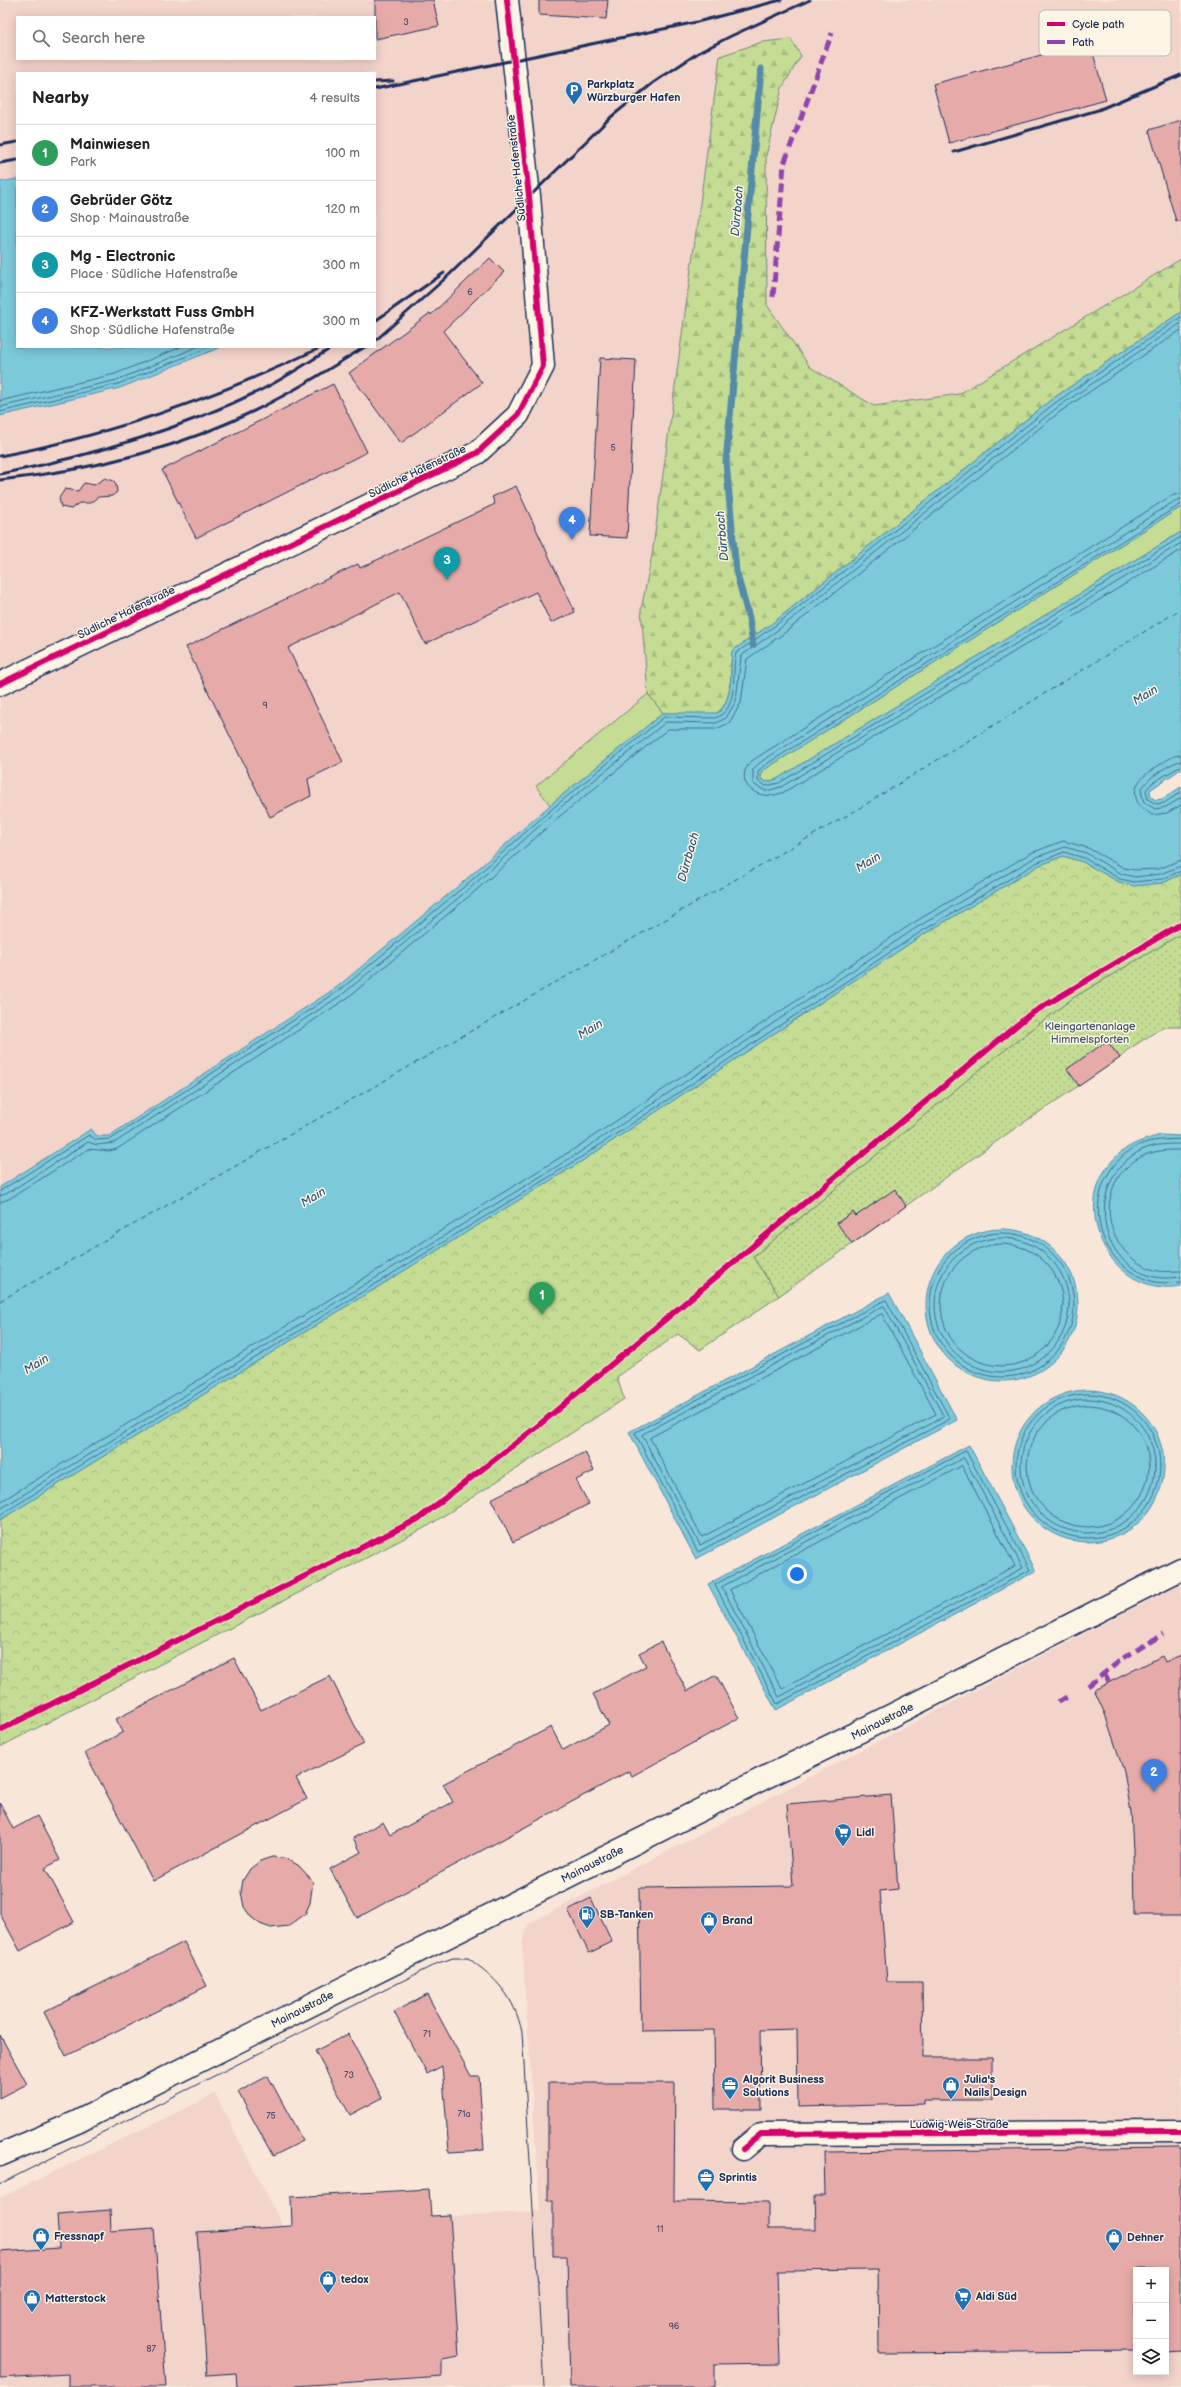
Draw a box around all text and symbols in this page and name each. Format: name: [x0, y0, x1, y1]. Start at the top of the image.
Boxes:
legend: [1039, 10, 1171, 56]
search box: [16, 16, 376, 60]
house number: 3: [403, 17, 409, 28]
text: Cycle path: [1072, 18, 1124, 31]
icon: search: [30, 27, 52, 49]
text: Search here: [62, 29, 145, 48]
text: Path: [1072, 36, 1094, 49]
place label: Parkplatz Würzburger Hafen: [587, 78, 680, 104]
parking icon: Parkplatz Würzburger Hafen: [564, 80, 584, 105]
text: Nearby: [32, 88, 89, 108]
text: 4 results: [310, 90, 360, 106]
street label: Südliche Hafenstraße: [504, 114, 529, 222]
text: Mainwiesen: [70, 135, 150, 154]
text: 1: [42, 145, 48, 161]
text: 100 m: [325, 145, 360, 161]
text: Park: [70, 154, 96, 170]
water label: Dürrbach: [728, 185, 747, 237]
text: Gebrüder Götz: [70, 191, 172, 210]
text: 2: [41, 201, 49, 217]
text: 120 m: [325, 201, 360, 217]
text: Shop · Mainaustraße: [70, 210, 189, 226]
text: Mg - Electronic: [70, 247, 175, 266]
text: 3: [41, 257, 49, 273]
text: 300 m: [322, 257, 360, 273]
text: Place · Südliche Hafenstraße: [70, 266, 238, 282]
house number: 6: [467, 287, 473, 298]
text: KFZ-Werkstatt Fuss GmbH: [70, 303, 255, 322]
text: 4: [41, 313, 49, 329]
text: 300 m: [322, 313, 360, 329]
text: Shop · Südliche Hafenstraße: [70, 322, 235, 338]
street label: Südliche Hafenstraße: [366, 442, 469, 501]
house number: 5: [610, 443, 616, 454]
pin: 4: [559, 507, 585, 540]
water label: Dürrbach: [713, 510, 732, 562]
pin: 3: [434, 547, 460, 580]
street label: Südliche Hafenstraße: [75, 583, 178, 642]
water label: Main: [1130, 682, 1161, 709]
house number: 9: [262, 700, 268, 711]
water label: Dürrbach: [674, 830, 703, 884]
water label: Main: [853, 849, 884, 876]
water label: Main: [575, 1016, 606, 1043]
park label: Kleingartenanlage Himmelspforten: [1044, 1020, 1136, 1046]
water label: Main: [298, 1184, 329, 1211]
pin: 1: [529, 1282, 555, 1315]
water label: Main: [21, 1351, 52, 1378]
your location: [787, 1564, 807, 1584]
street label: Mainaustraße: [849, 1700, 916, 1743]
pin: 2: [1141, 1759, 1167, 1792]
supermarket icon: Lidl: [833, 1822, 853, 1847]
place label: Lidl: [856, 1826, 874, 1839]
street label: Mainaustraße: [559, 1843, 626, 1886]
fuel station icon: SB-Tanken: [577, 1904, 597, 1929]
place label: SB-Tanken: [600, 1908, 653, 1921]
shop icon: Brand: [699, 1910, 719, 1935]
place label: Brand: [722, 1914, 753, 1927]
street label: Mainaustraße: [269, 1988, 336, 2031]
house number: 71: [423, 2029, 431, 2040]
house number: 73: [344, 2070, 354, 2081]
place label: Algorit Business Solutions: [742, 2073, 825, 2099]
place label: Julia's Nails Design: [964, 2073, 1027, 2099]
office icon: Algorit Business Solutions: [720, 2075, 740, 2100]
shop icon: Julia's Nails Design: [941, 2075, 961, 2100]
house number: 71a: [458, 2109, 471, 2120]
house number: 75: [266, 2111, 276, 2122]
street label: Ludwig-Weis-Straße: [910, 2118, 1009, 2131]
office icon: Sprintis: [696, 2167, 716, 2192]
place label: Sprintis: [719, 2171, 758, 2184]
house number: 11: [657, 2224, 663, 2235]
shop icon: Fressnapf: [31, 2226, 51, 2251]
shop icon: Dehner: [1104, 2227, 1124, 2252]
place label: Fressnapf: [54, 2230, 105, 2243]
place label: Dehner: [1127, 2231, 1164, 2244]
map controls: [1133, 2267, 1169, 2375]
button: +: [1133, 2267, 1169, 2303]
shop icon: tedox: [318, 2269, 338, 2294]
place label: tedox: [340, 2273, 368, 2286]
supermarket icon: Aldi Süd: [953, 2286, 973, 2311]
shop icon: Matterstock: [22, 2288, 42, 2313]
place label: Aldi Süd: [975, 2290, 1017, 2303]
place label: Matterstock: [45, 2292, 106, 2305]
button: −: [1133, 2303, 1169, 2339]
house number: 96: [669, 2321, 680, 2332]
button: layers: [1133, 2339, 1169, 2375]
house number: 87: [146, 2344, 156, 2355]

